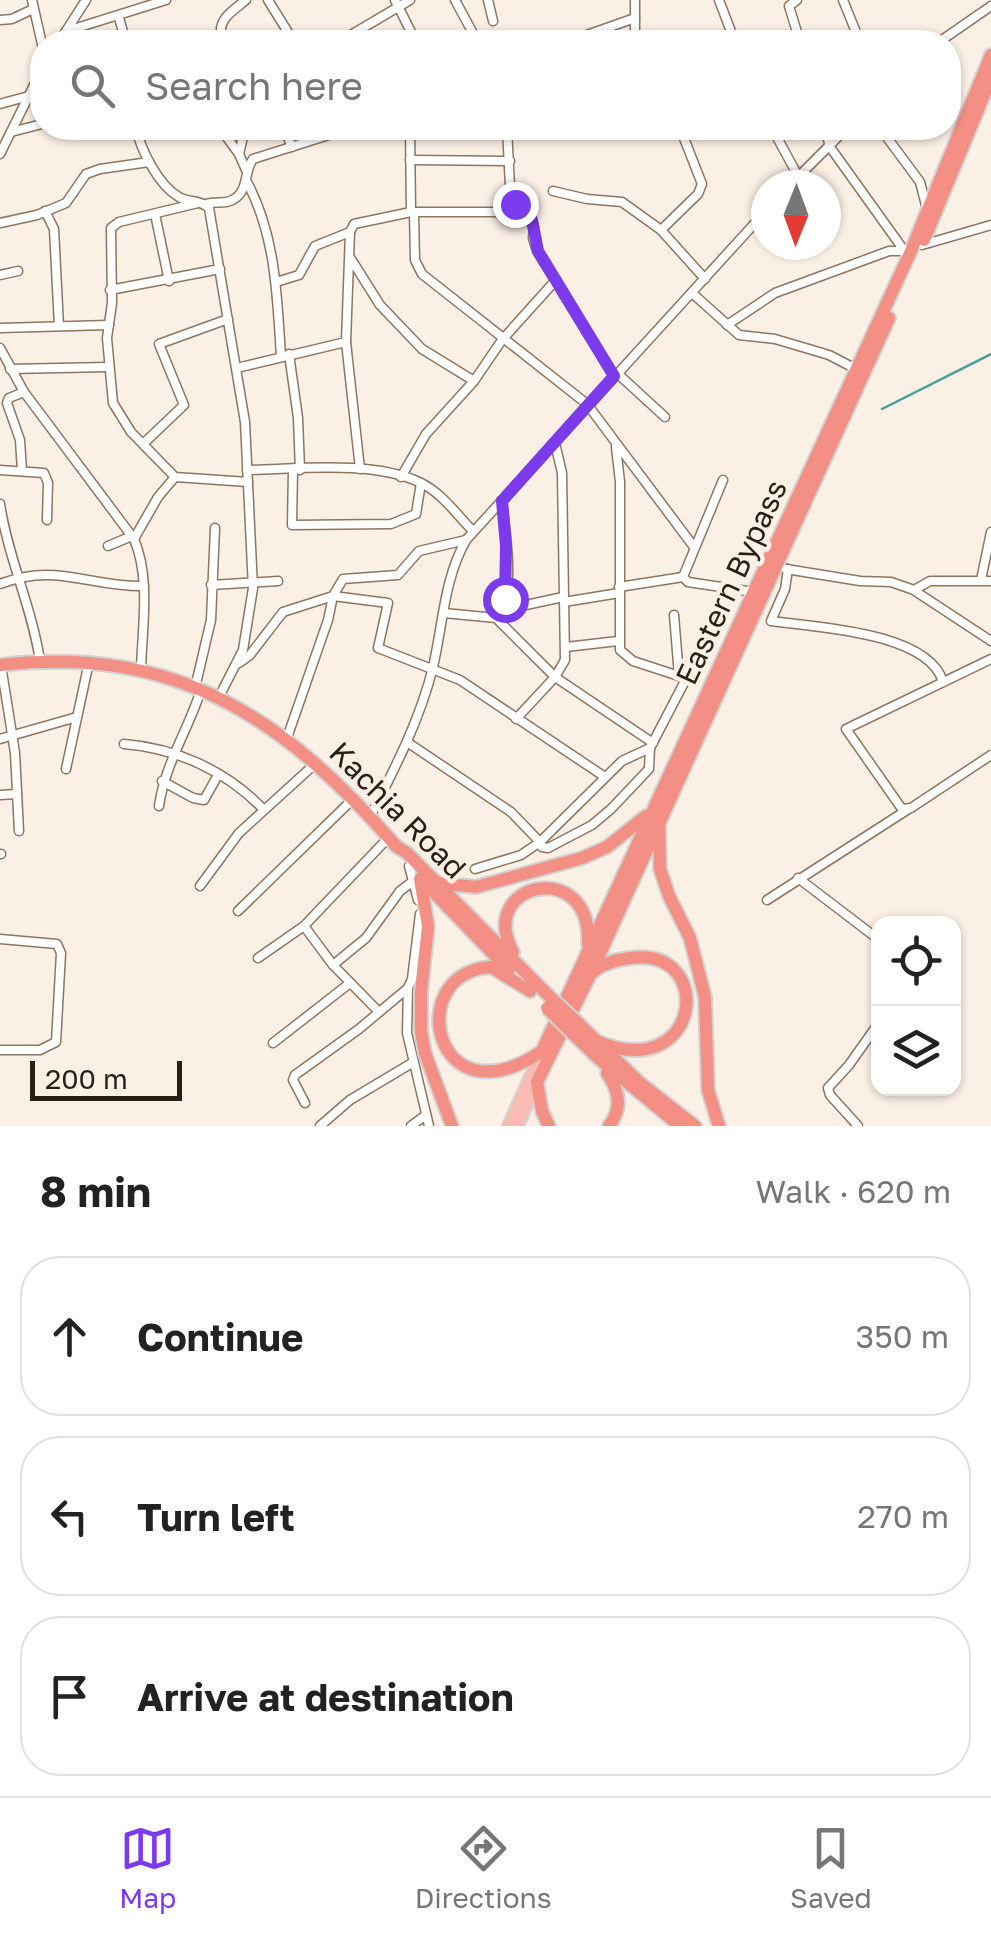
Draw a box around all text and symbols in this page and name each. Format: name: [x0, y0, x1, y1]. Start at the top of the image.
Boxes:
search box: [30, 30, 961, 140]
icon: search: [65, 58, 120, 113]
text: Search here: [145, 63, 363, 108]
north arrow: [751, 170, 841, 260]
route end: [493, 182, 539, 228]
street label: Eastern Bypass: [668, 474, 794, 690]
route start: [483, 577, 529, 623]
street label: Kachia Road: [322, 734, 474, 886]
map controls: [871, 916, 961, 1096]
button: locate: [871, 916, 961, 1006]
button: layers: [871, 1006, 961, 1096]
scale bar: [30, 1056, 182, 1100]
text: 200 m: [45, 1062, 128, 1095]
text: 8 min: [40, 1166, 151, 1216]
text: Walk · 620 m: [755, 1172, 951, 1210]
icon: ahead: [42, 1309, 97, 1364]
text: Continue: [137, 1314, 303, 1359]
text: 350 m: [856, 1317, 949, 1355]
icon: left: [42, 1489, 97, 1544]
text: Turn left: [137, 1494, 295, 1539]
text: 270 m: [857, 1497, 949, 1535]
icon: arrive: [42, 1669, 97, 1724]
text: Arrive at destination: [137, 1674, 514, 1719]
tab: Map: [119, 1821, 176, 1914]
tab: Directions: [415, 1821, 552, 1914]
tab: Saved: [790, 1821, 872, 1914]

